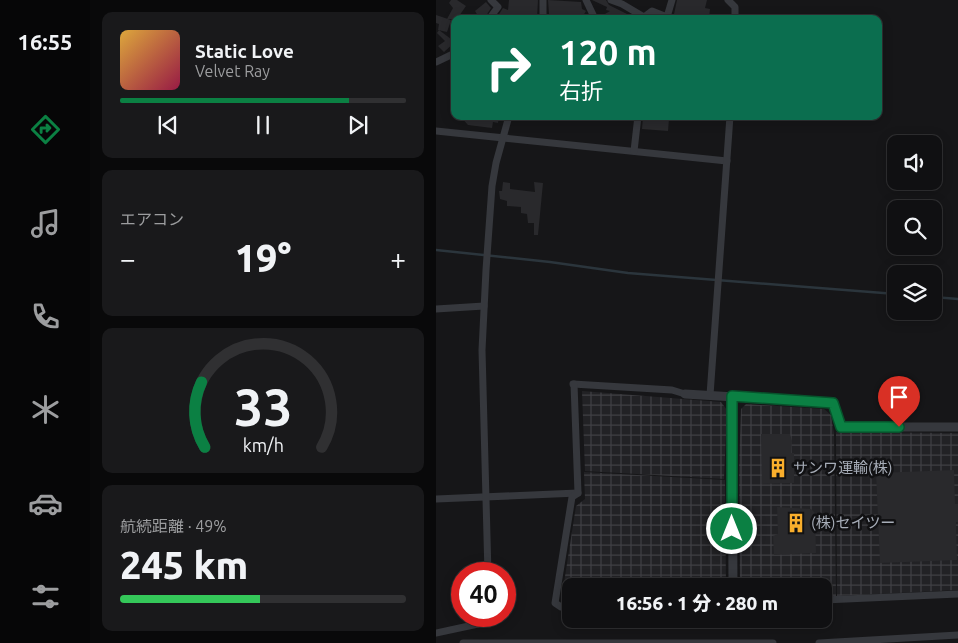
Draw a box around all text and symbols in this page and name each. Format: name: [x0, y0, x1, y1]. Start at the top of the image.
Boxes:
text: 16:55: [17, 29, 73, 54]
text: 120 m: [559, 32, 657, 72]
icon: right: [476, 35, 541, 100]
text: Static Love: [195, 40, 294, 62]
text: Velvet Ray: [195, 62, 270, 80]
text: 右折: [559, 78, 603, 103]
icon: previous: [154, 111, 182, 139]
icon: pause: [249, 111, 277, 139]
icon: next: [344, 111, 372, 139]
icon: directions: [28, 112, 63, 147]
map controls: [887, 135, 942, 320]
button: sound: [887, 135, 942, 190]
button: search: [887, 200, 942, 255]
icon: music: [28, 206, 63, 241]
text: エアコン: [120, 210, 184, 228]
text: 19°: [235, 237, 291, 279]
text: −: [120, 243, 136, 274]
text: +: [390, 243, 406, 274]
button: layers: [887, 265, 942, 320]
icon: phone: [28, 299, 63, 334]
pin: [878, 376, 920, 427]
text: 33: [234, 378, 292, 436]
icon: arrive: [885, 383, 913, 411]
icon: climate: [28, 392, 63, 427]
text: km/h: [242, 435, 284, 455]
building icon: サンワ運輸(株): [767, 457, 789, 479]
place label: サンワ運輸(株): [793, 459, 892, 476]
icon: car: [28, 486, 63, 521]
position arrow: [705, 502, 757, 554]
building icon: (株)セイツー: [785, 512, 807, 534]
place label: (株)セイツー: [811, 514, 895, 531]
text: 航続距離 · 49%: [120, 517, 227, 535]
text: 245 km: [120, 544, 248, 586]
speed limit sign: 40: [451, 562, 516, 627]
icon: filters: [28, 579, 63, 614]
text: 16:56 · 1 分 · 280 m: [616, 592, 778, 614]

